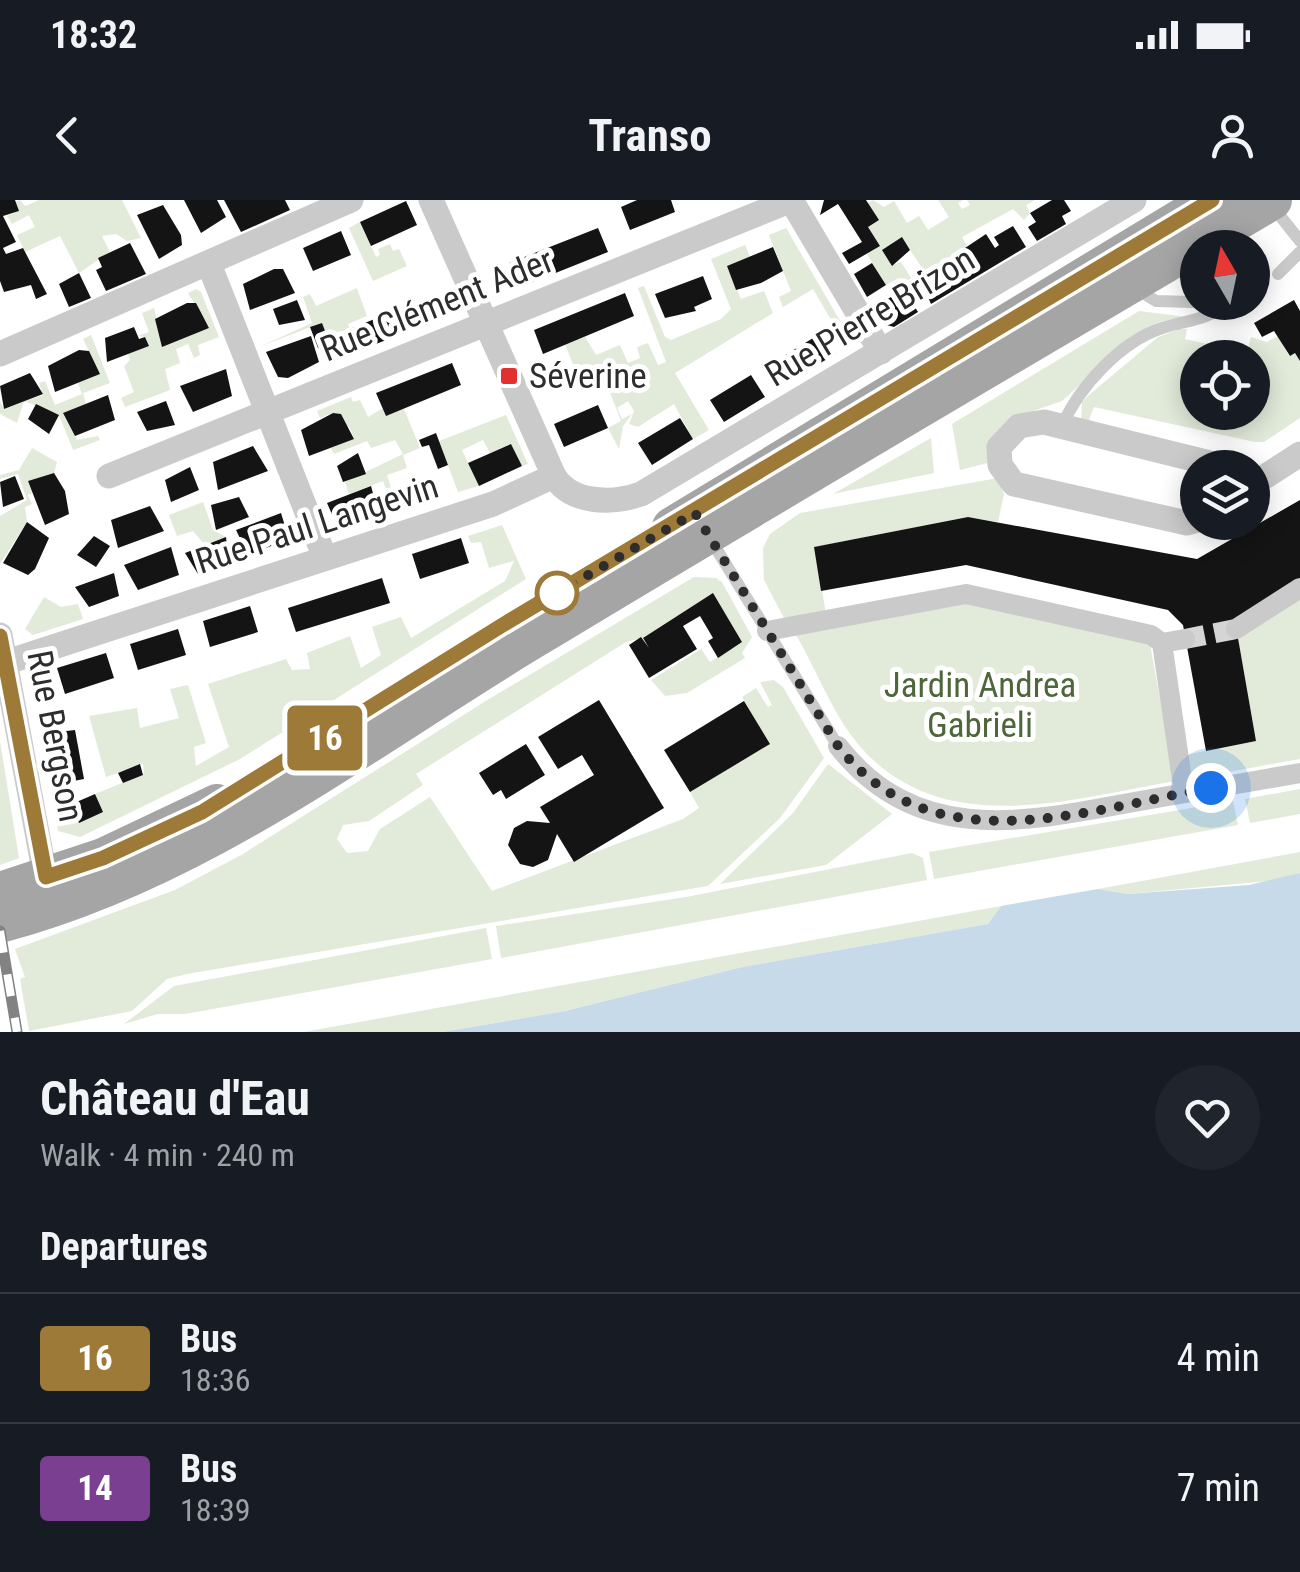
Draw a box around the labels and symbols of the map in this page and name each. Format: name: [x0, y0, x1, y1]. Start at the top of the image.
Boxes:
north arrow: [1180, 230, 1270, 320]
street label: Rue Pierre Brizon: [758, 238, 982, 396]
street label: Rue Clément Ader: [315, 240, 559, 370]
place label: Séverine: [529, 356, 647, 397]
marker: Séverine: [498, 365, 520, 387]
street label: Rue Paul Langevin: [191, 465, 443, 583]
unlabelled marker: [536, 572, 578, 614]
street label: Rue Bergson: [18, 647, 92, 825]
park label: Jardin Andrea Gabrieli: [884, 665, 1076, 746]
line badge: 16: [280, 706, 370, 770]
your location: [1186, 763, 1236, 813]

